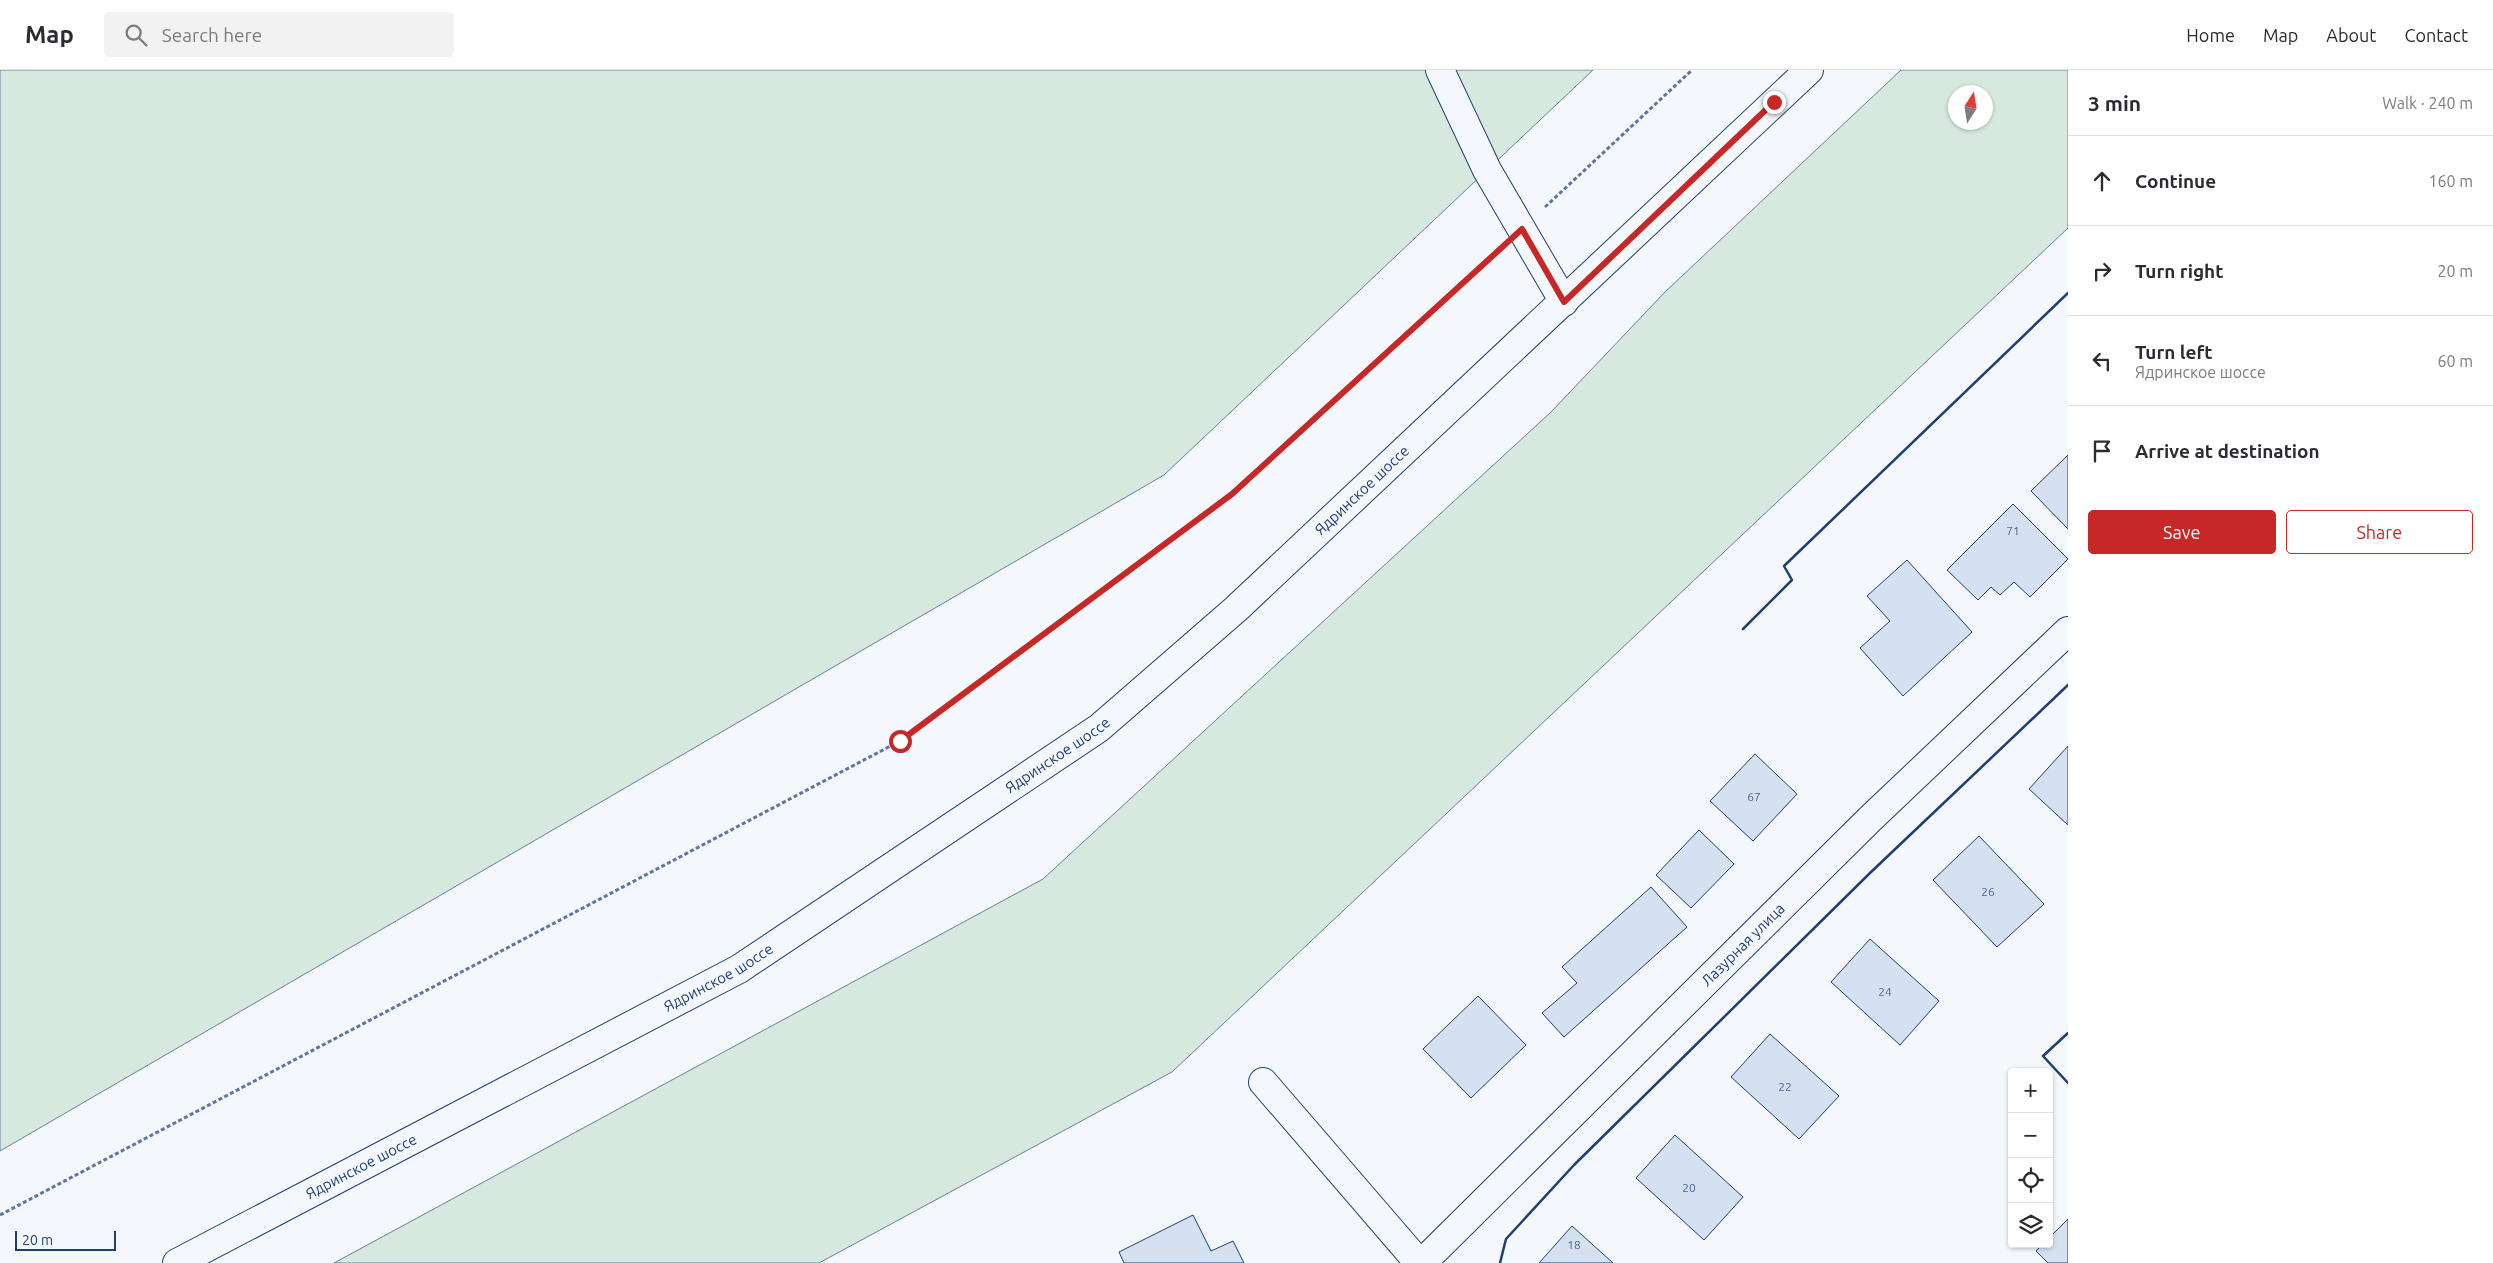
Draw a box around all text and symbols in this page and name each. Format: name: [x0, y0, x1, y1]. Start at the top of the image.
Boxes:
search box: [104, 12, 454, 57]
text: Map: [25, 21, 74, 48]
icon: search: [122, 21, 150, 49]
text: Search here: [162, 24, 262, 46]
text: Home: [2186, 25, 2235, 45]
text: Map: [2263, 25, 2298, 45]
text: About: [2326, 25, 2376, 45]
text: Contact: [2404, 25, 2468, 45]
north arrow: [1948, 85, 1993, 130]
route end: [1763, 91, 1786, 114]
text: 3 min: [2088, 91, 2141, 115]
text: Walk · 240 m: [2382, 94, 2473, 112]
icon: ahead: [2088, 167, 2116, 195]
text: Continue: [2135, 170, 2216, 192]
text: 160 m: [2428, 172, 2473, 190]
icon: right: [2088, 257, 2116, 285]
text: Turn right: [2135, 260, 2223, 282]
text: 20 m: [2437, 262, 2473, 280]
text: Turn left: [2135, 341, 2213, 363]
icon: left: [2088, 347, 2116, 375]
text: 60 m: [2437, 352, 2473, 370]
text: Ядринское шоссе: [2135, 363, 2266, 381]
icon: arrive: [2088, 437, 2116, 465]
text: Arrive at destination: [2135, 440, 2320, 462]
street label: Ядринское шоссе: [1311, 442, 1412, 538]
button: Save: [2088, 510, 2276, 554]
button: Share: [2286, 510, 2473, 554]
house number: 71: [2006, 524, 2020, 537]
street label: Ядринское шоссе: [1002, 713, 1113, 796]
route start: [889, 730, 912, 753]
house number: 67: [1747, 790, 1761, 803]
house number: 26: [1981, 885, 1995, 898]
street label: Лазурная улица: [1697, 900, 1788, 989]
street label: Ядринское шоссе: [661, 940, 776, 1015]
house number: 24: [1878, 985, 1892, 998]
map controls: [2008, 1068, 2053, 1248]
button: +: [2008, 1068, 2053, 1113]
house number: 22: [1778, 1080, 1792, 1093]
button: −: [2008, 1113, 2053, 1158]
street label: Ядринское шоссе: [303, 1130, 419, 1202]
button: locate: [2008, 1158, 2053, 1203]
house number: 20: [1682, 1181, 1696, 1194]
button: layers: [2008, 1203, 2053, 1248]
scale bar: [15, 1228, 116, 1251]
text: 20 m: [22, 1232, 53, 1248]
house number: 18: [1567, 1238, 1581, 1251]

